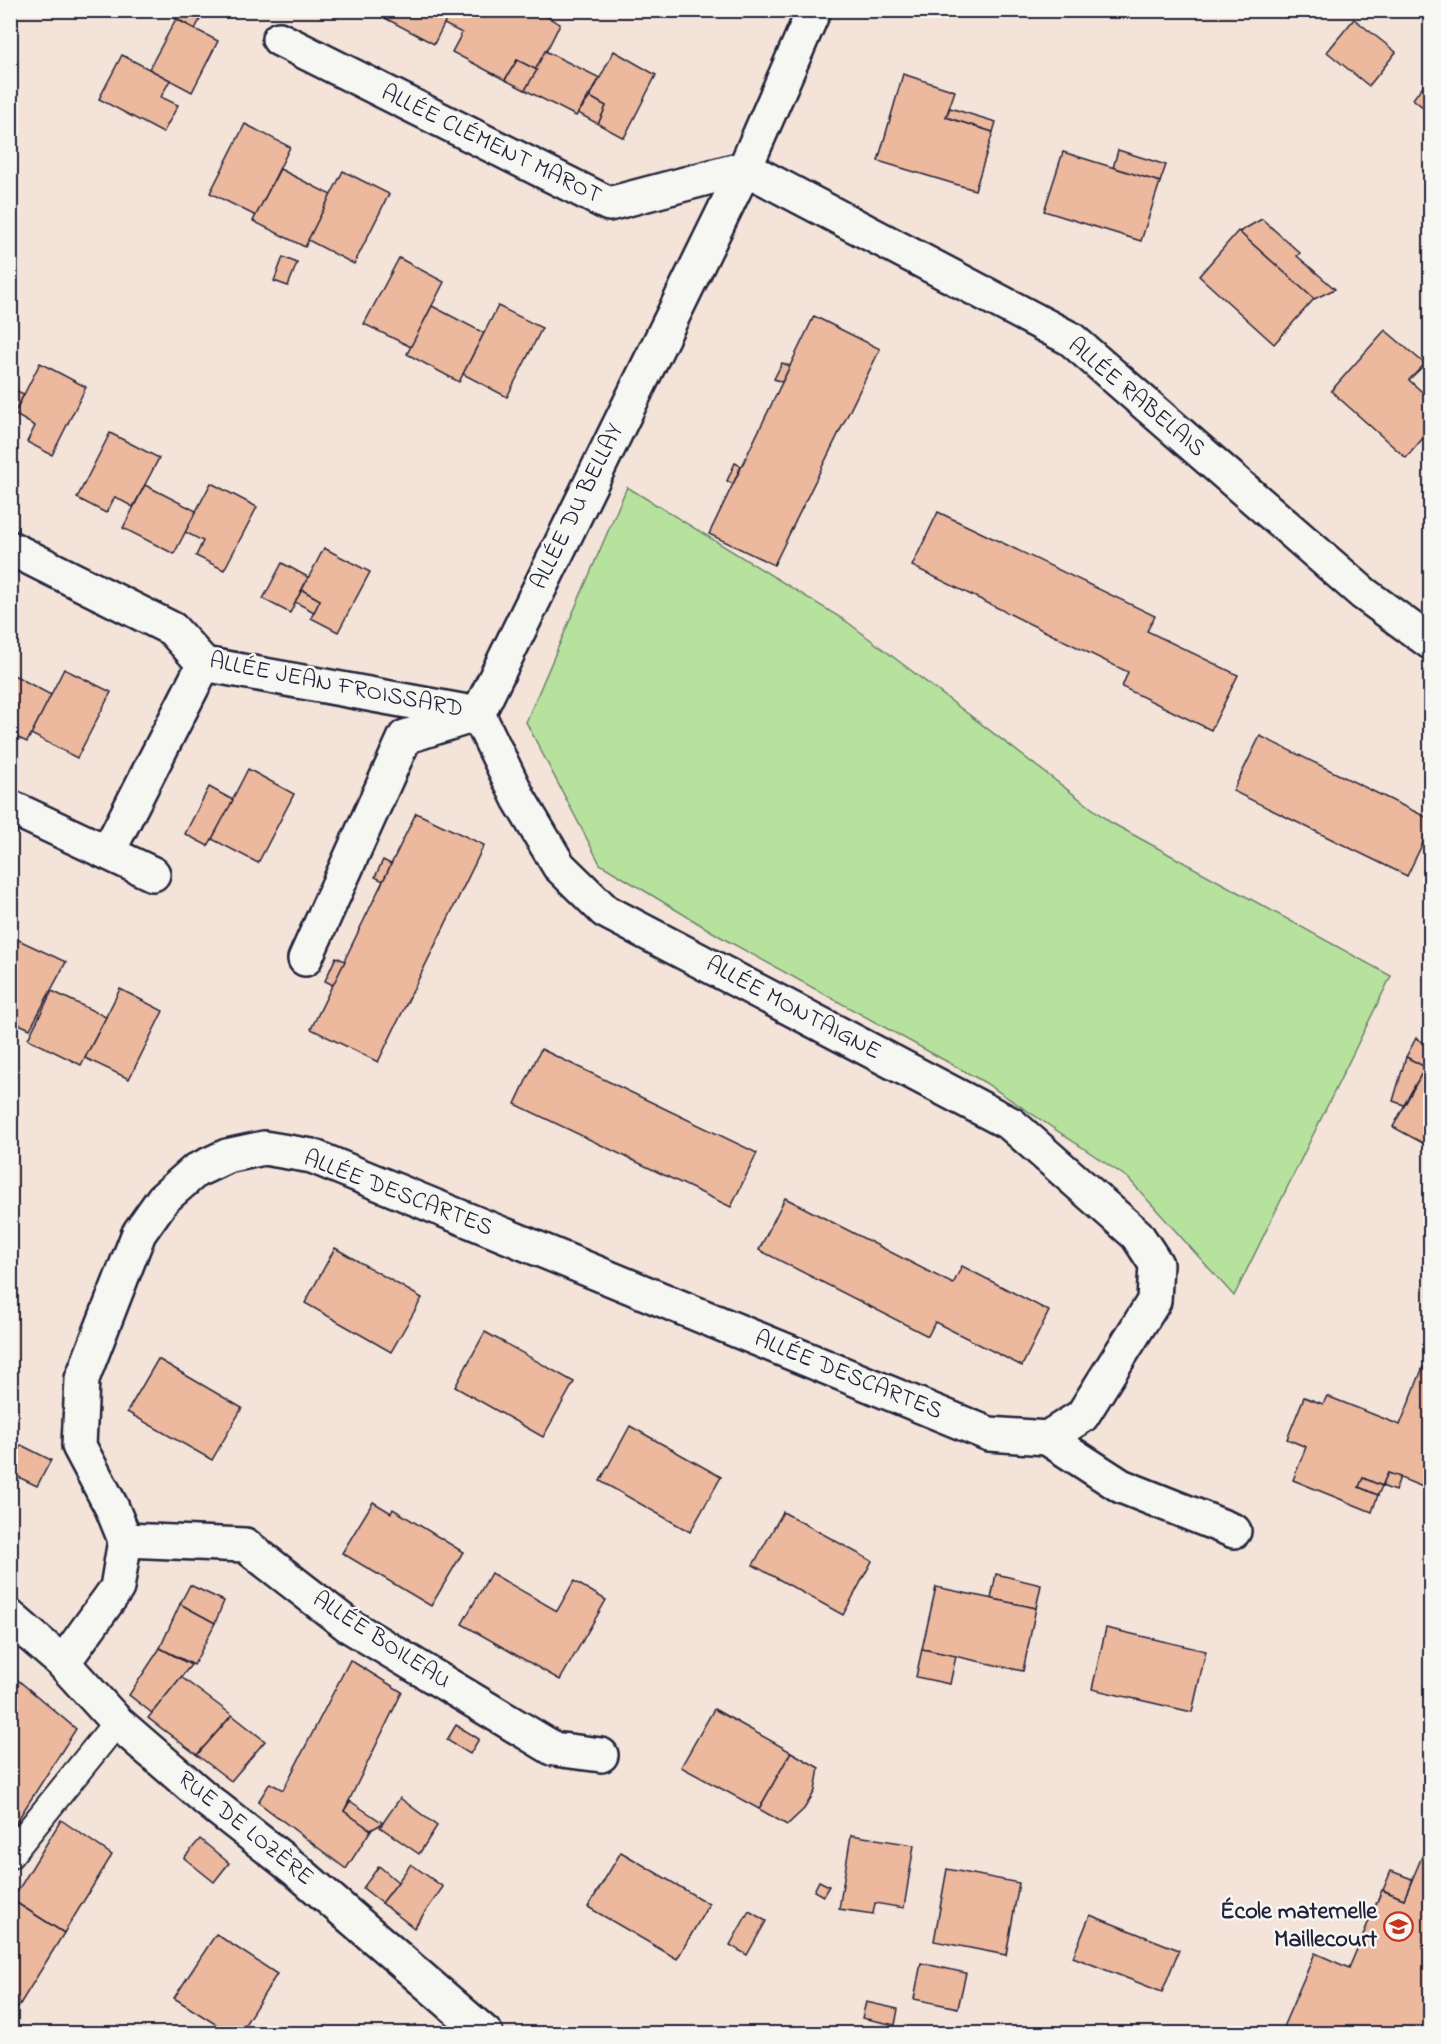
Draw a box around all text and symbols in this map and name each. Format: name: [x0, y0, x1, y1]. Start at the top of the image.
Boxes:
street label: ALLÉE CLÉMENT MAROT: [375, 76, 608, 214]
street label: ALLÉE RABELAIS: [1059, 330, 1213, 466]
street label: ALLÉE DU BELLAY: [523, 418, 633, 596]
street label: ALLÉE JEAN FROISSARD: [206, 644, 466, 728]
street label: ALLÉE MONTAIGNE: [699, 948, 887, 1070]
street label: ALLÉE DESCARTES: [298, 1142, 498, 1246]
street label: ALLÉE DESCARTES: [749, 1322, 947, 1430]
street label: ALLÉE BOILEAU: [305, 1583, 457, 1699]
street label: RUE DE LOZÈRE: [169, 1763, 321, 1895]
place label: École maternelle Maillecourt: [1220, 1895, 1378, 1958]
school or university icon: École maternelle Maillecourt: [1382, 1910, 1414, 1942]

